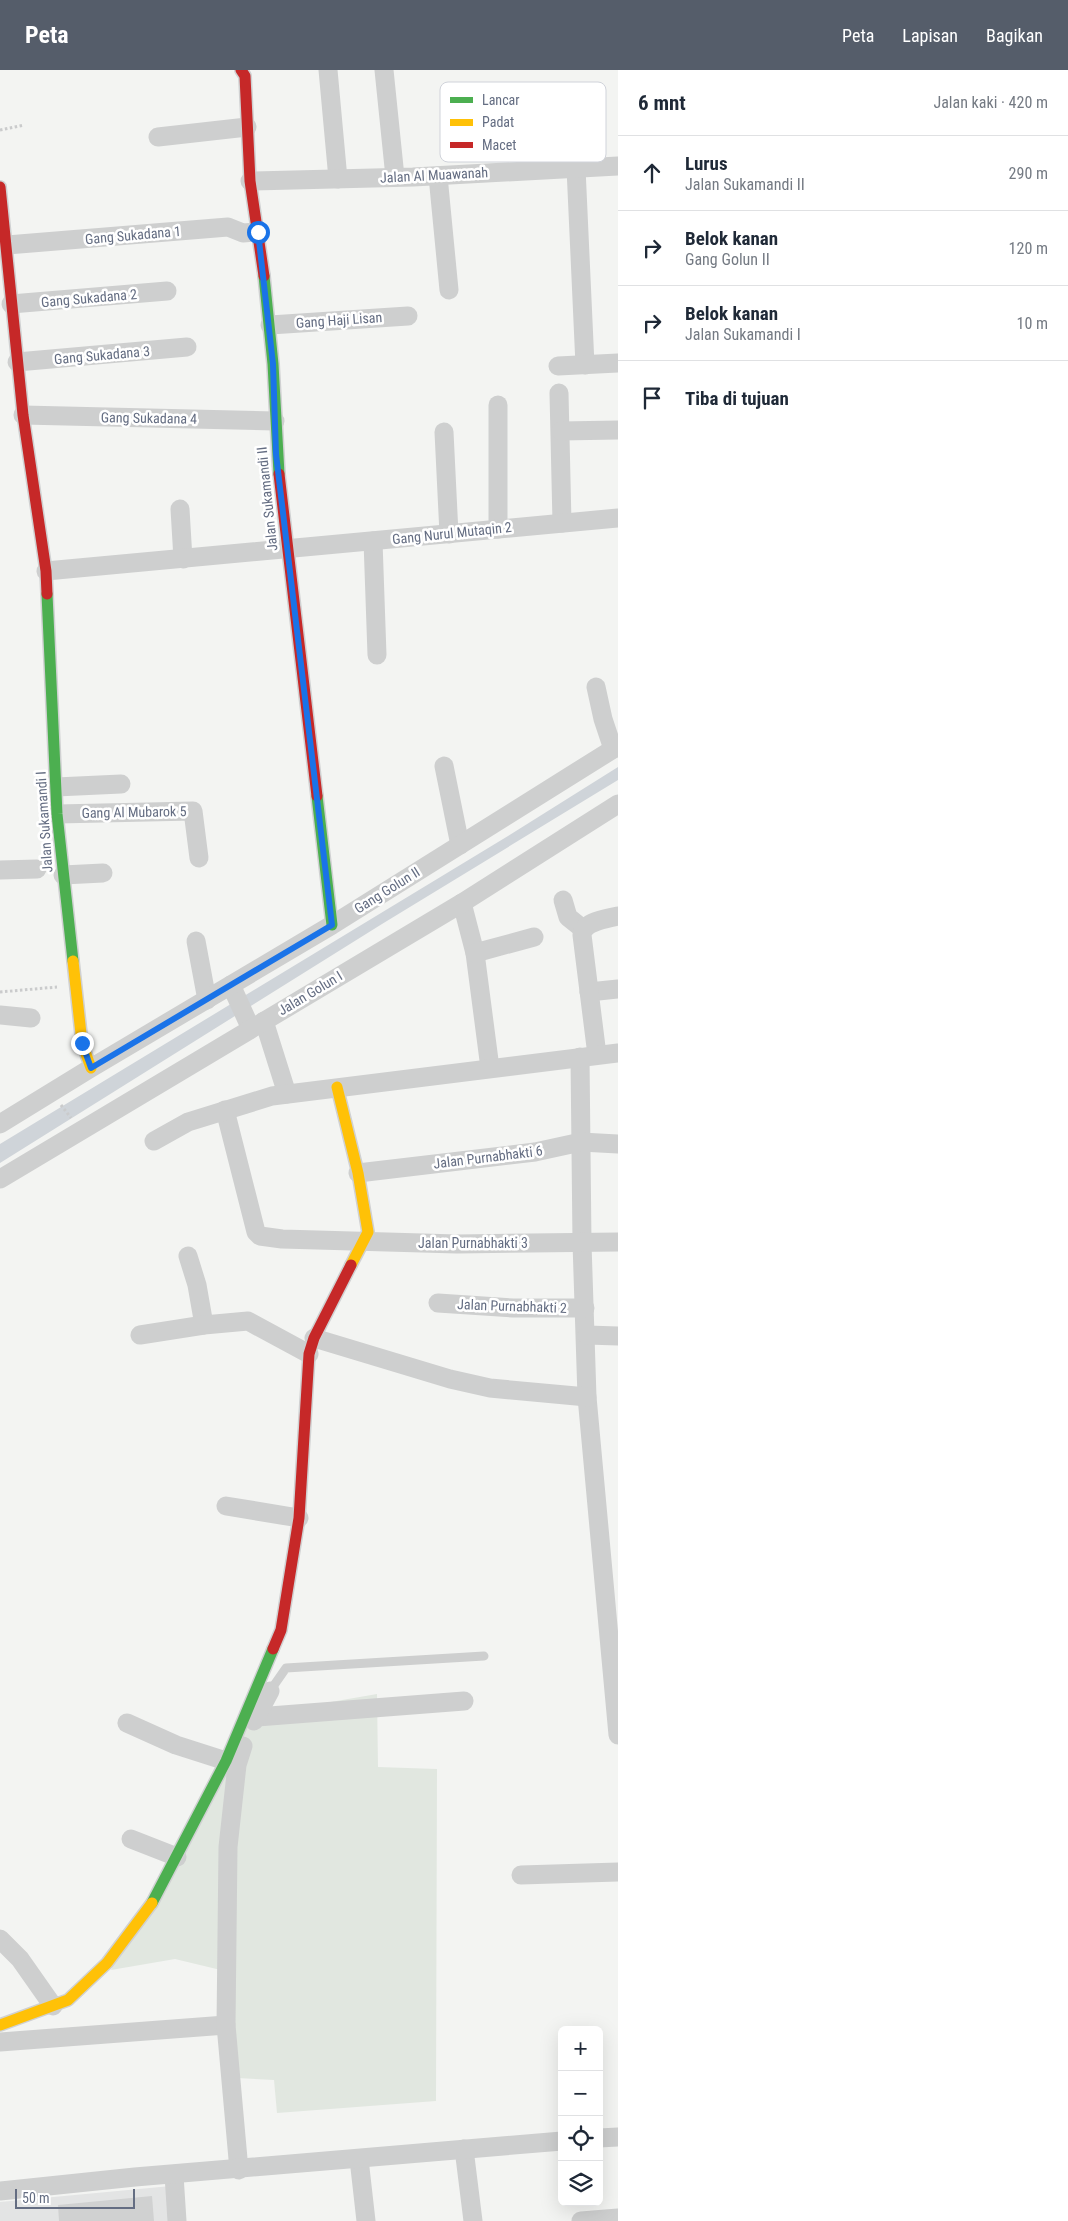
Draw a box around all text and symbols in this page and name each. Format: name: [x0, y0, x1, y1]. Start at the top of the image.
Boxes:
text: Peta: [25, 21, 69, 49]
text: Peta: [842, 25, 874, 46]
text: Lapisan: [902, 25, 958, 46]
text: Bagikan: [986, 25, 1043, 46]
legend: [440, 82, 606, 162]
text: 6 mnt: [638, 91, 686, 115]
text: Lancar: [482, 92, 520, 108]
text: Jalan kaki · 420 m: [933, 93, 1048, 112]
text: Padat: [482, 114, 514, 130]
text: Macet: [482, 137, 516, 153]
text: Lurus: [685, 152, 728, 175]
icon: ahead: [638, 159, 666, 187]
street label: Jalan Al Muawanah: [380, 164, 488, 186]
text: 290 m: [1009, 164, 1048, 183]
text: Jalan Sukamandi II: [685, 175, 805, 194]
route start: [247, 221, 270, 244]
street label: Gang Sukadana 1: [84, 223, 182, 247]
text: Belok kanan: [685, 227, 778, 250]
icon: right: [638, 234, 666, 262]
text: 120 m: [1009, 239, 1048, 258]
text: Gang Golun II: [685, 250, 770, 269]
street label: Gang Sukadana 2: [40, 286, 138, 310]
text: Belok kanan: [685, 302, 778, 325]
street label: Gang Haji Lisan: [295, 309, 383, 331]
icon: right: [638, 309, 666, 337]
text: 10 m: [1016, 314, 1048, 333]
text: Jalan Sukamandi I: [685, 325, 801, 344]
street label: Gang Sukadana 3: [53, 343, 151, 367]
icon: arrive: [638, 384, 666, 412]
text: Tiba di tujuan: [685, 387, 789, 410]
street label: Gang Sukadana 4: [101, 409, 197, 427]
street label: Jalan Sukamandi II: [254, 446, 280, 552]
street label: Gang Nurul Mutaqin 2: [391, 519, 513, 547]
street label: Jalan Sukamandi I: [32, 771, 56, 873]
street label: Gang Al Mubarok 5: [81, 803, 187, 821]
street label: Gang Golun II: [351, 864, 423, 916]
street label: Jalan Golun I: [275, 968, 345, 1018]
route end: [71, 1032, 94, 1055]
street label: Jalan Purnabhakti 6: [433, 1142, 544, 1172]
street label: Jalan Purnabhakti 3: [418, 1235, 528, 1251]
street label: Jalan Purnabhakti 2: [457, 1296, 567, 1316]
map controls: [558, 2026, 603, 2206]
button: +: [558, 2026, 603, 2071]
button: −: [558, 2071, 603, 2116]
button: locate: [558, 2116, 603, 2161]
button: layers: [558, 2161, 603, 2206]
scale bar: [15, 2186, 135, 2209]
text: 50 m: [22, 2190, 50, 2206]

